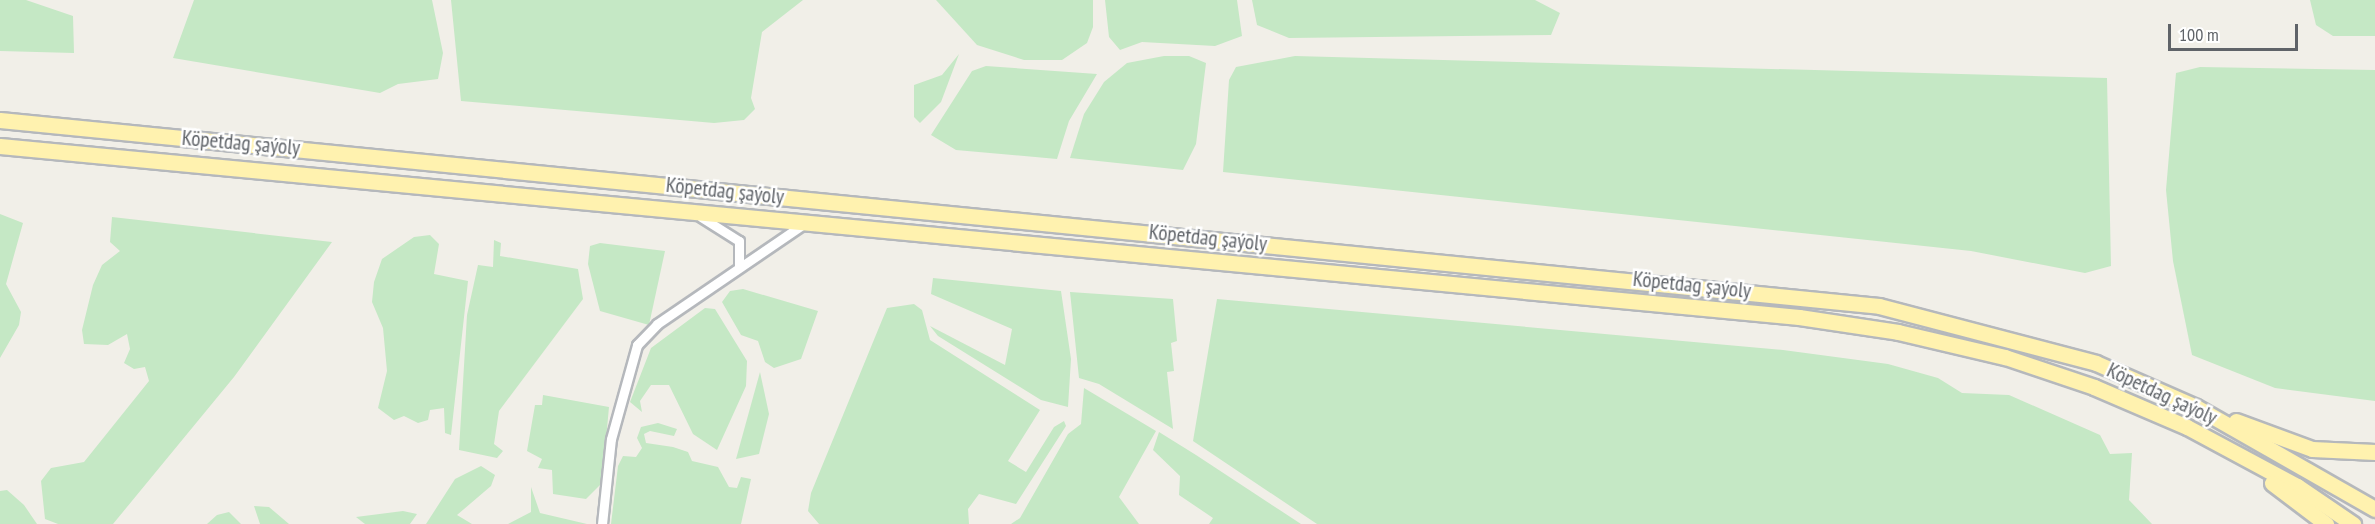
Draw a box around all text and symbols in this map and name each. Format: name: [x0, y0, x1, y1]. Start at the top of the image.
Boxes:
scale bar: [2171, 12, 2302, 50]
text: 100 m: [2179, 23, 2219, 46]
street label: Köpetdag şaýoly: [181, 125, 301, 161]
street label: Köpetdag şaýoly: [665, 172, 785, 210]
street label: Köpetdag şaýoly: [1148, 219, 1268, 257]
street label: Köpetdag şaýoly: [1632, 266, 1752, 304]
street label: Köpetdag şaýoly: [2103, 358, 2221, 430]

